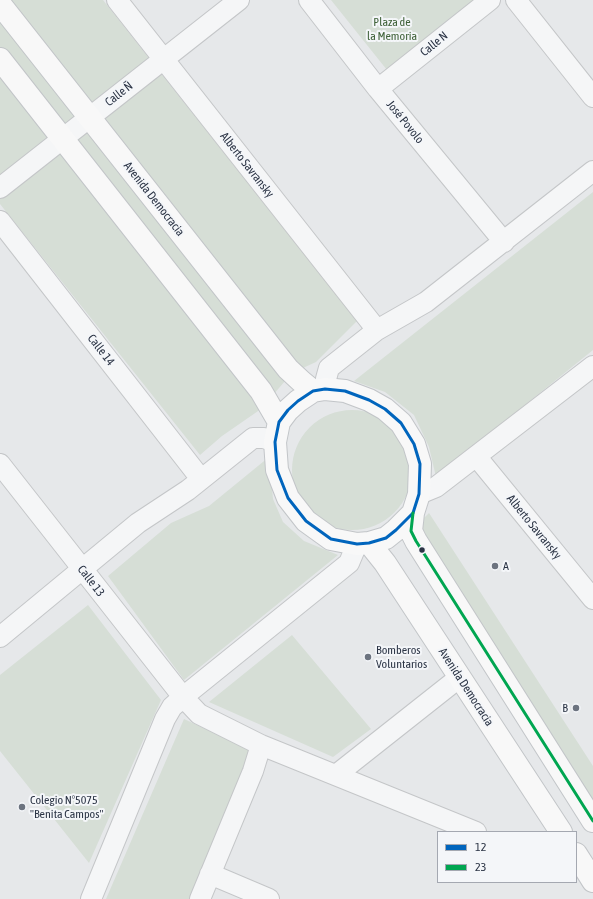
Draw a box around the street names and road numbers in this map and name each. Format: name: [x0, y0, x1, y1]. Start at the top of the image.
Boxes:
street label: Calle N: [417, 29, 451, 59]
street label: Calle Ñ: [102, 79, 136, 109]
street label: José Povolo: [383, 98, 427, 146]
street label: Alberto Savransky: [217, 129, 277, 201]
street label: Avenida Democracia: [121, 159, 187, 239]
street label: Calle 14: [84, 332, 118, 368]
street label: Alberto Savransky: [504, 492, 564, 562]
street label: Calle 13: [74, 563, 108, 599]
street label: Avenida Democracia: [435, 645, 497, 729]

